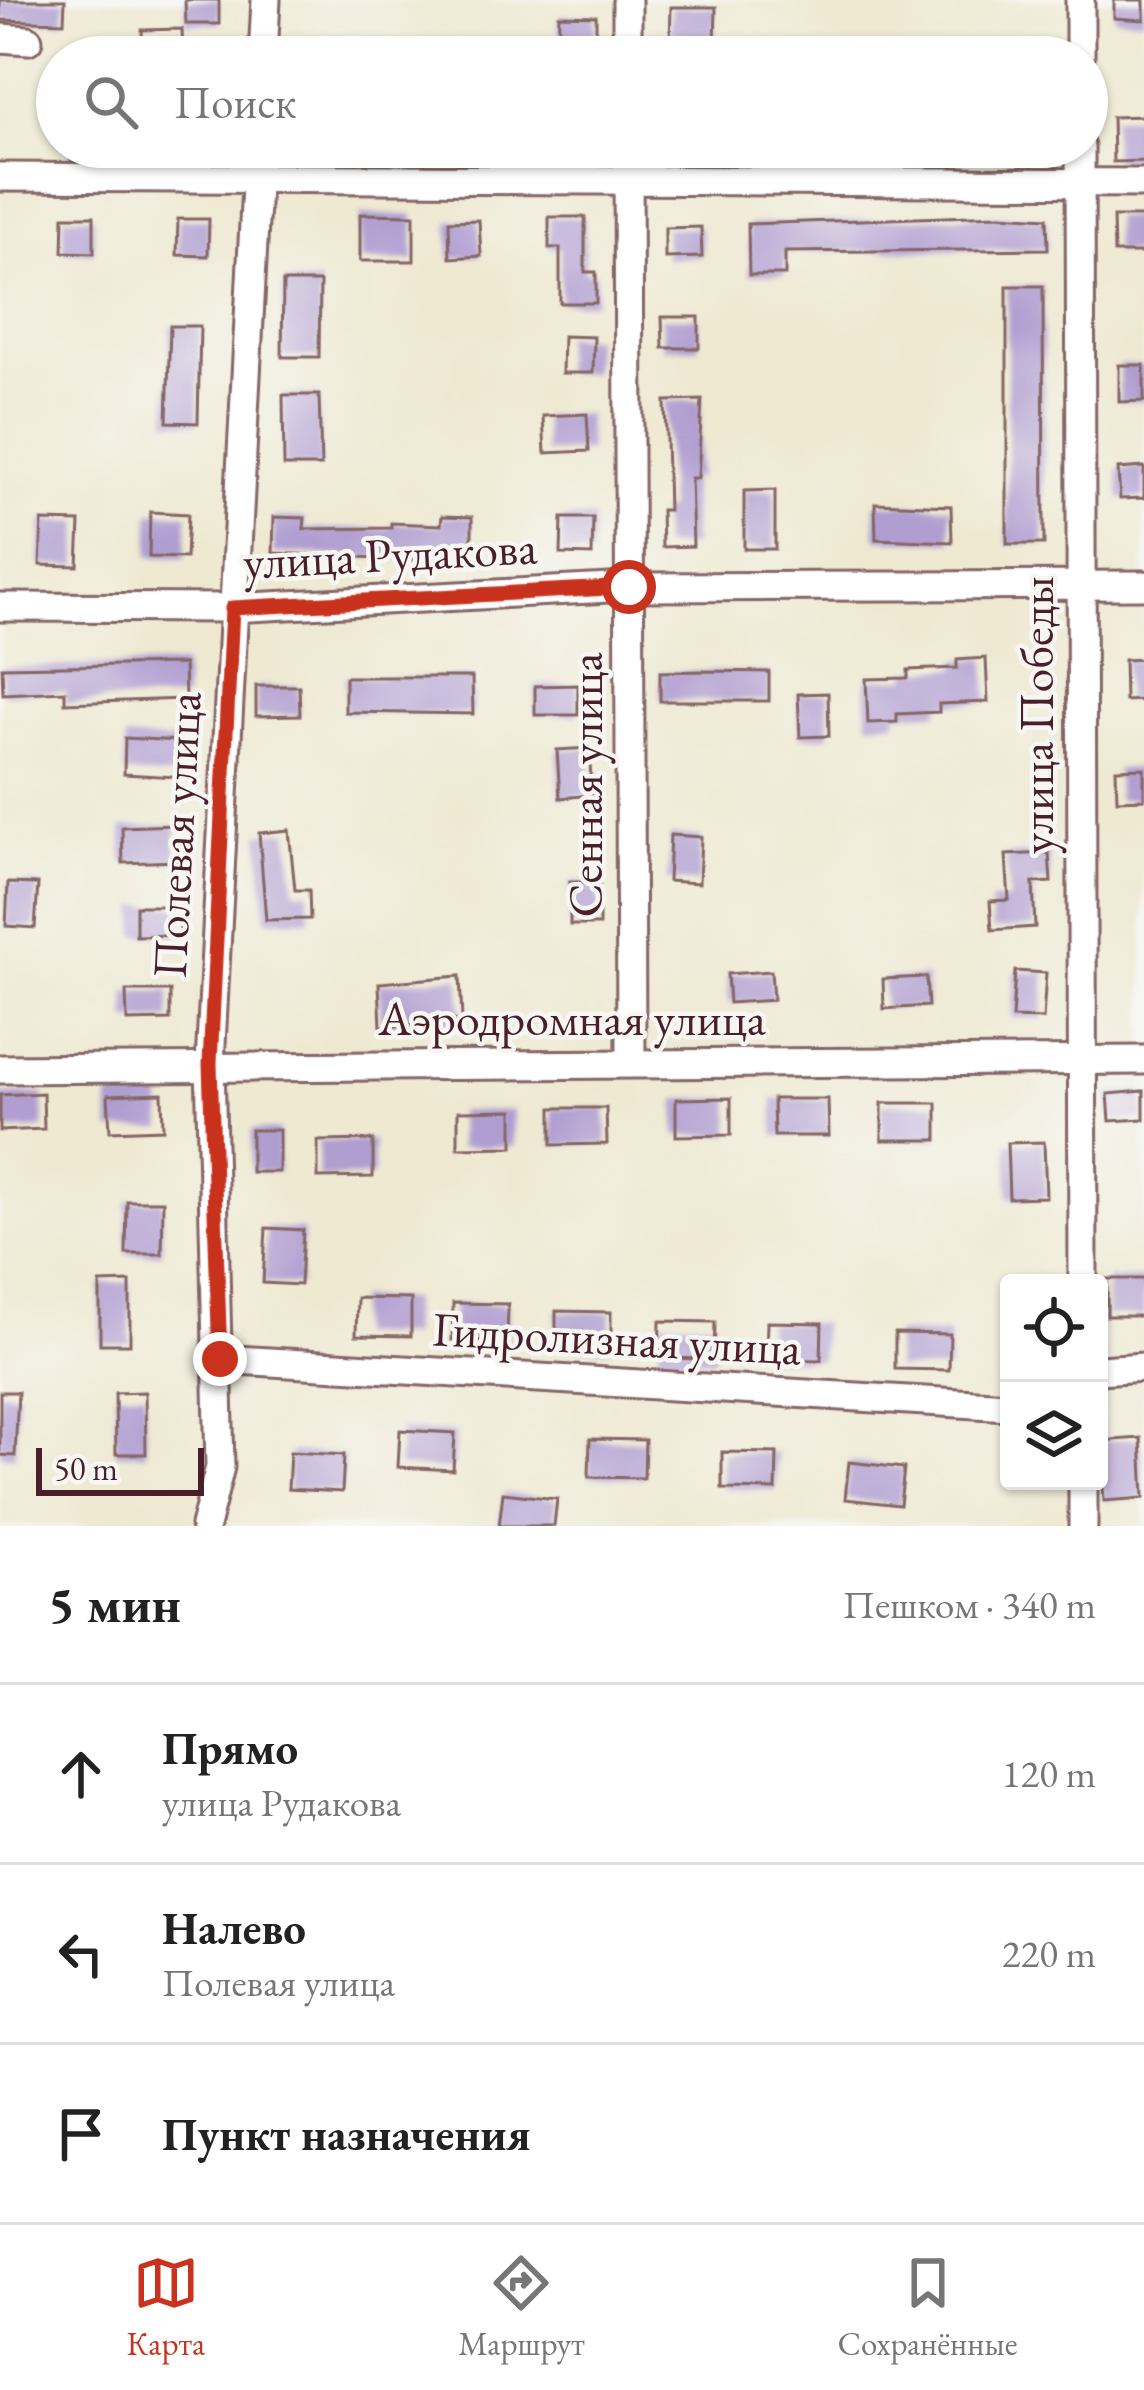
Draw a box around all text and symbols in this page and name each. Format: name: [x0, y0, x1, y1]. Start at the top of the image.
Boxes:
search box: [36, 36, 1108, 168]
icon: search: [78, 69, 144, 135]
text: Поиск: [174, 73, 296, 131]
street label: улица Рудакова: [241, 515, 539, 593]
route start: [602, 560, 656, 614]
street label: улица Победы: [1005, 576, 1067, 854]
street label: Сенная улица: [554, 652, 616, 918]
street label: Полевая улица: [138, 689, 215, 980]
street label: Аэродромная улица: [377, 987, 767, 1049]
map controls: [1000, 1274, 1108, 1490]
button: locate: [1000, 1274, 1108, 1382]
street label: Гидролизная улица: [431, 1297, 804, 1379]
route end: [193, 1332, 247, 1386]
button: layers: [1000, 1382, 1108, 1490]
scale bar: [36, 1442, 204, 1495]
text: 50 m: [54, 1447, 118, 1490]
text: 5 мин: [48, 1571, 181, 1637]
text: Пешком · 340 m: [843, 1579, 1096, 1630]
text: Прямо: [162, 1719, 298, 1777]
icon: ahead: [48, 1741, 114, 1807]
text: 120 m: [1002, 1748, 1096, 1799]
text: улица Рудакова: [162, 1777, 401, 1828]
text: Налево: [162, 1899, 306, 1957]
icon: left: [48, 1921, 114, 1987]
text: 220 m: [1002, 1928, 1096, 1979]
text: Полевая улица: [162, 1957, 395, 2008]
icon: arrive: [48, 2101, 114, 2167]
text: Пункт назначения: [162, 2105, 531, 2163]
tab: Карта: [126, 2250, 205, 2365]
tab: Маршрут: [458, 2250, 585, 2365]
tab: Сохранённые: [838, 2250, 1018, 2365]

